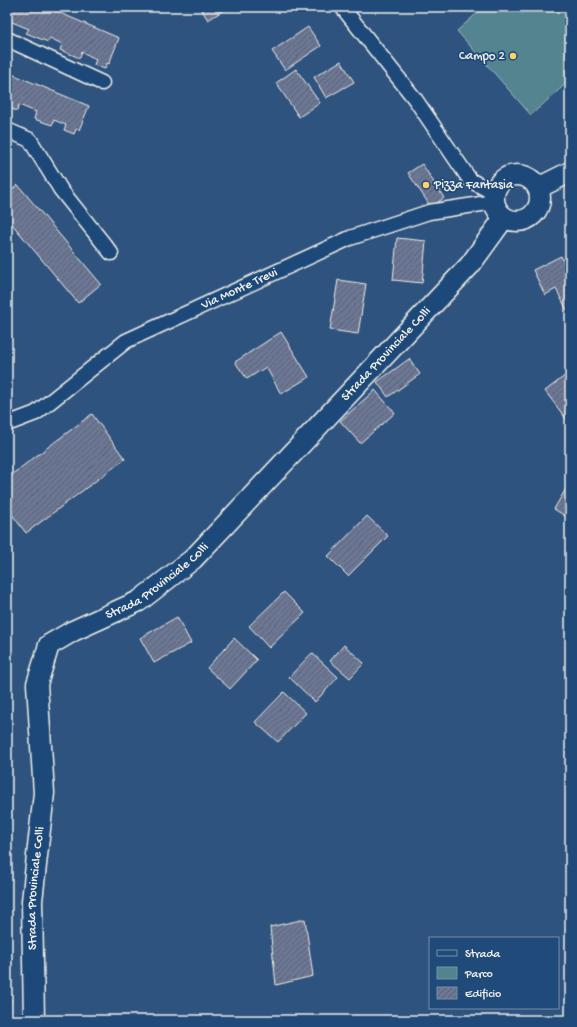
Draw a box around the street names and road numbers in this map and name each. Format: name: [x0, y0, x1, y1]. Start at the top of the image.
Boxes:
street label: Via Monte Trevi: [198, 265, 280, 313]
street label: Strada Provinciale Colli: [338, 304, 434, 404]
street label: Strada Provinciale Colli: [103, 539, 212, 623]
street label: Strada Provinciale Colli: [24, 826, 48, 950]

